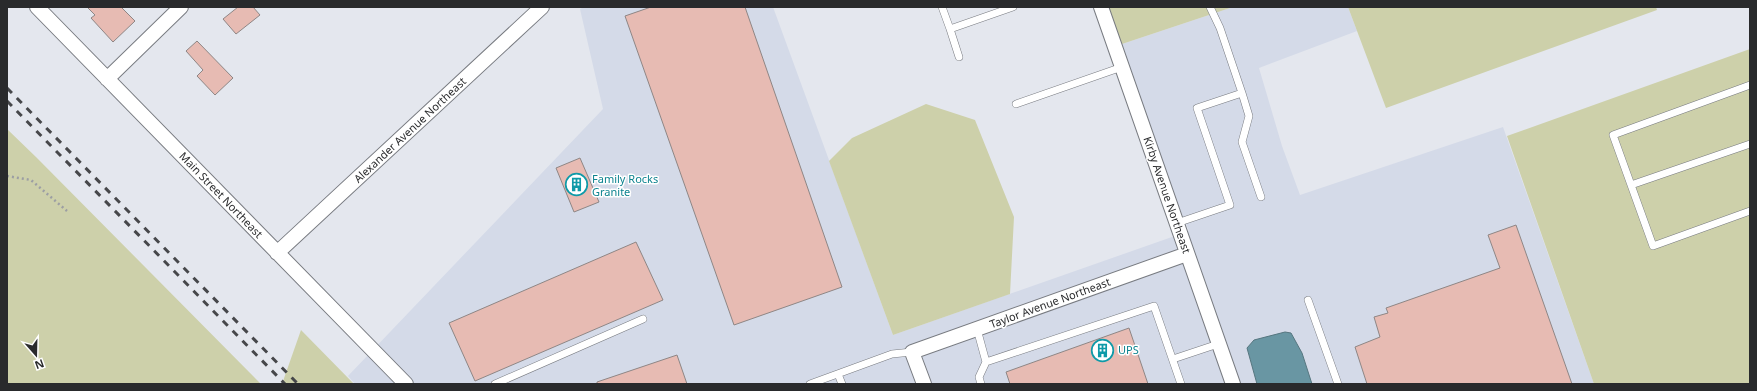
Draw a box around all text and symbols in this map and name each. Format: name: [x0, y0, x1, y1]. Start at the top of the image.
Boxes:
street label: Alexander Avenue Northeast: [350, 74, 469, 186]
street label: Kirby Avenue Northeast: [1140, 134, 1195, 255]
street label: Main Street Northeast: [176, 148, 266, 241]
place label: Family Rocks Granite: [592, 171, 658, 199]
building icon: Family Rocks Granite: [564, 172, 590, 198]
street label: Taylor Avenue Northeast: [987, 274, 1112, 331]
north arrow: [16, 335, 56, 375]
building icon: UPS: [1089, 337, 1115, 363]
place label: UPS: [1118, 342, 1139, 357]
text: N: [33, 356, 46, 373]

